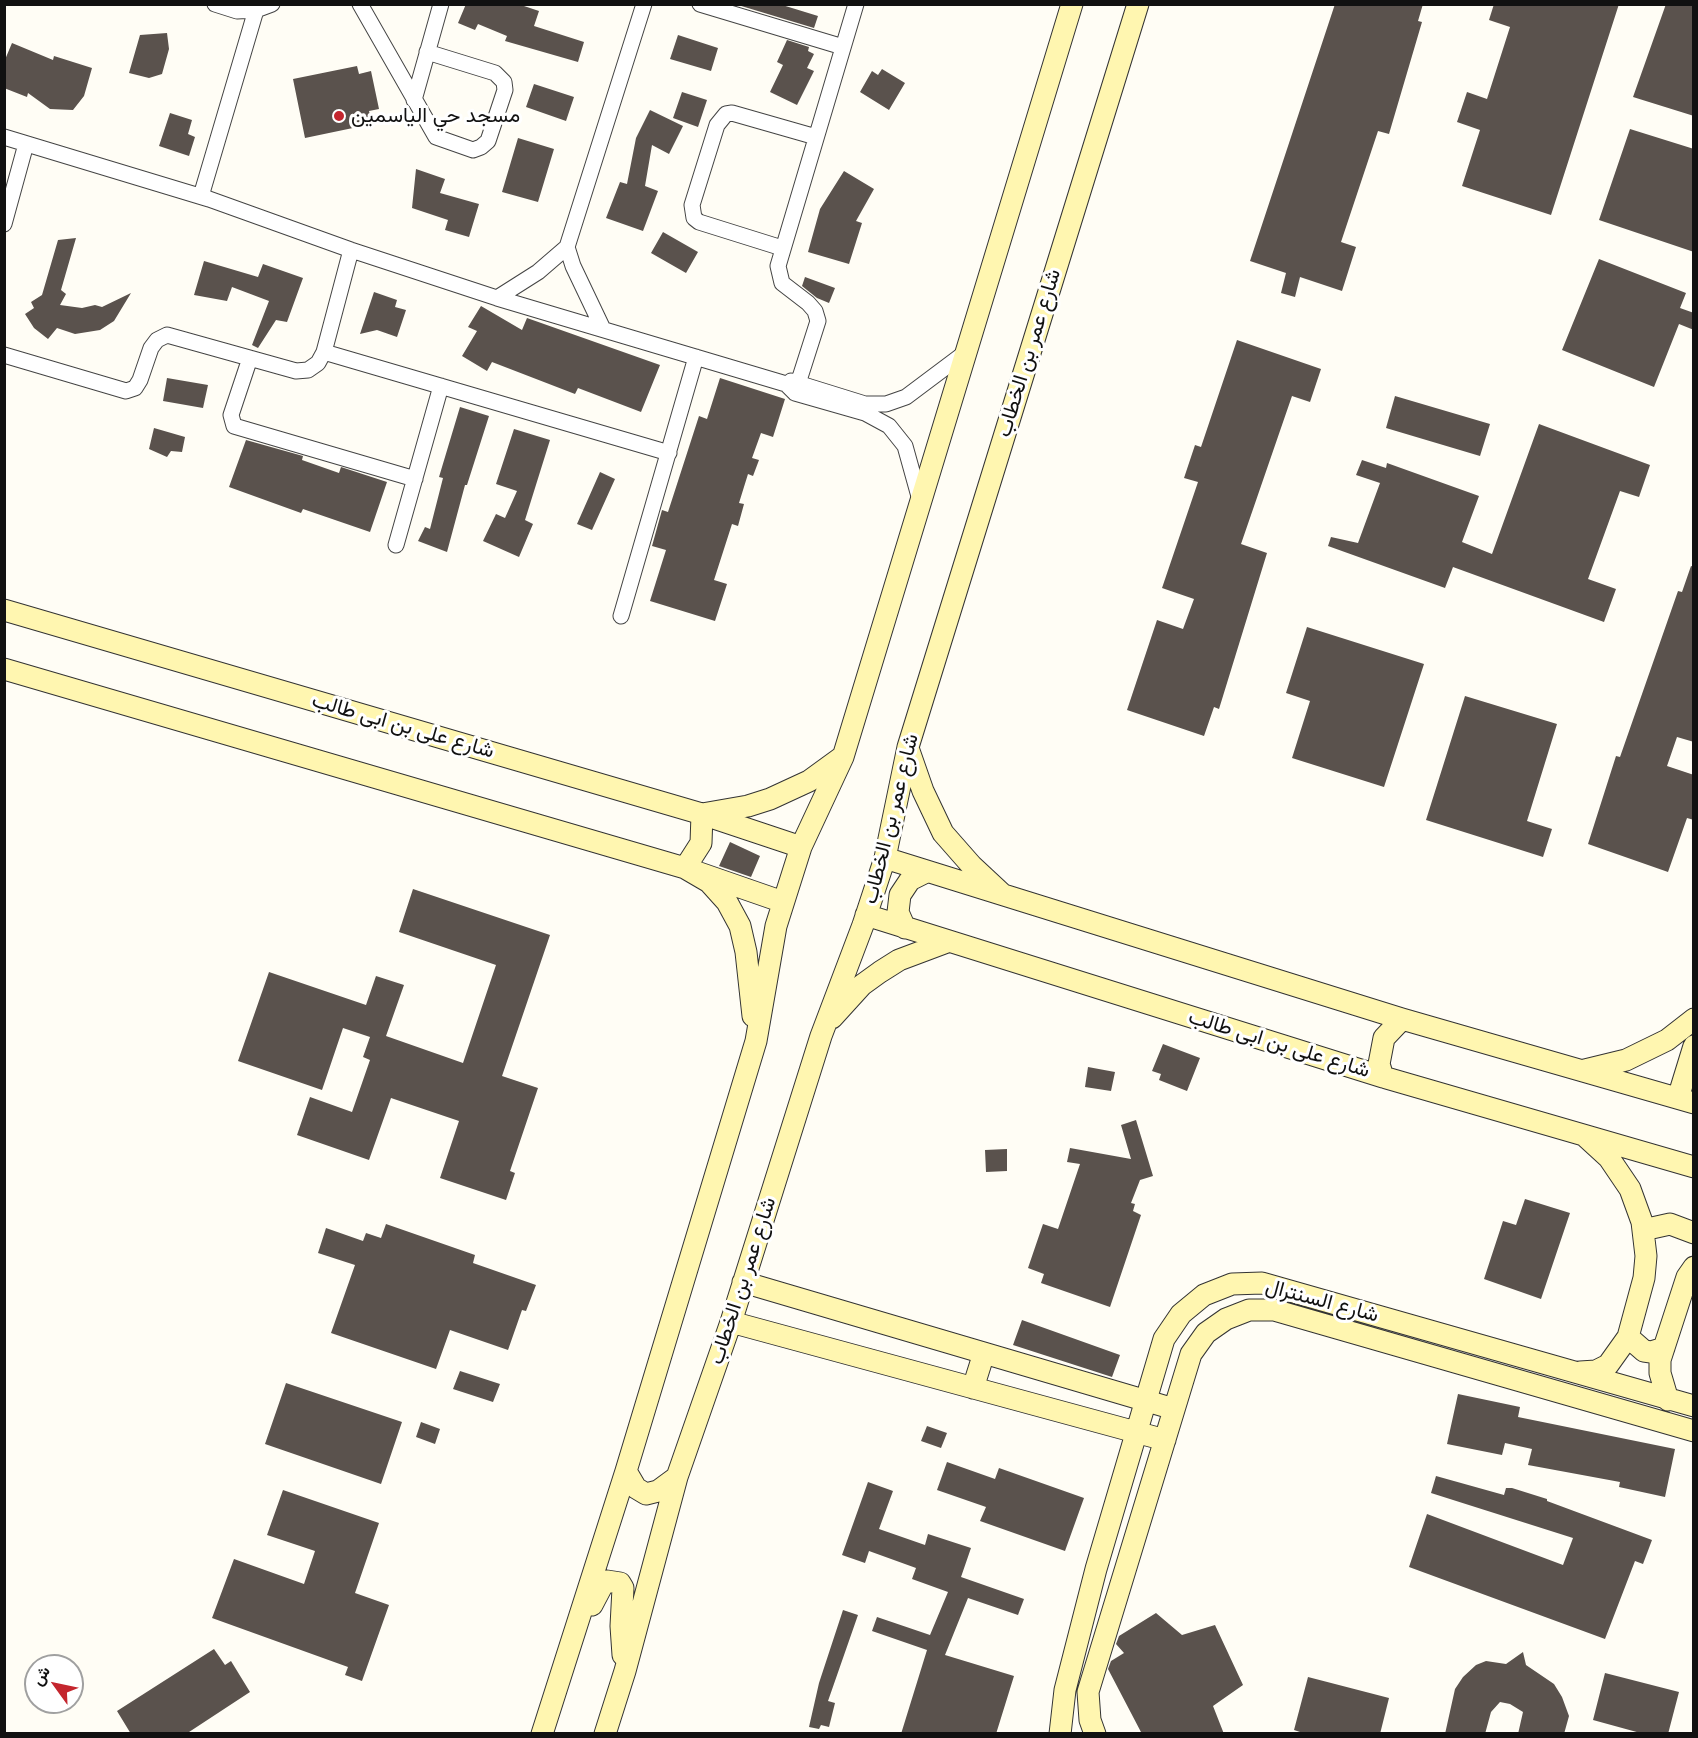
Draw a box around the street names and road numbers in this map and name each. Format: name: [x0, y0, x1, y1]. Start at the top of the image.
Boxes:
street label: شارع عمر بن الخطاب: [991, 266, 1067, 440]
street label: شارع على بن ابى طالب: [309, 688, 497, 764]
street label: شارع عمر بن الخطاب: [858, 731, 924, 907]
street label: شارع على بن ابى طالب: [1185, 1004, 1373, 1084]
street label: شارع عمر بن الخطاب: [704, 1194, 782, 1368]
street label: شارع السنترال: [1263, 1274, 1381, 1328]

